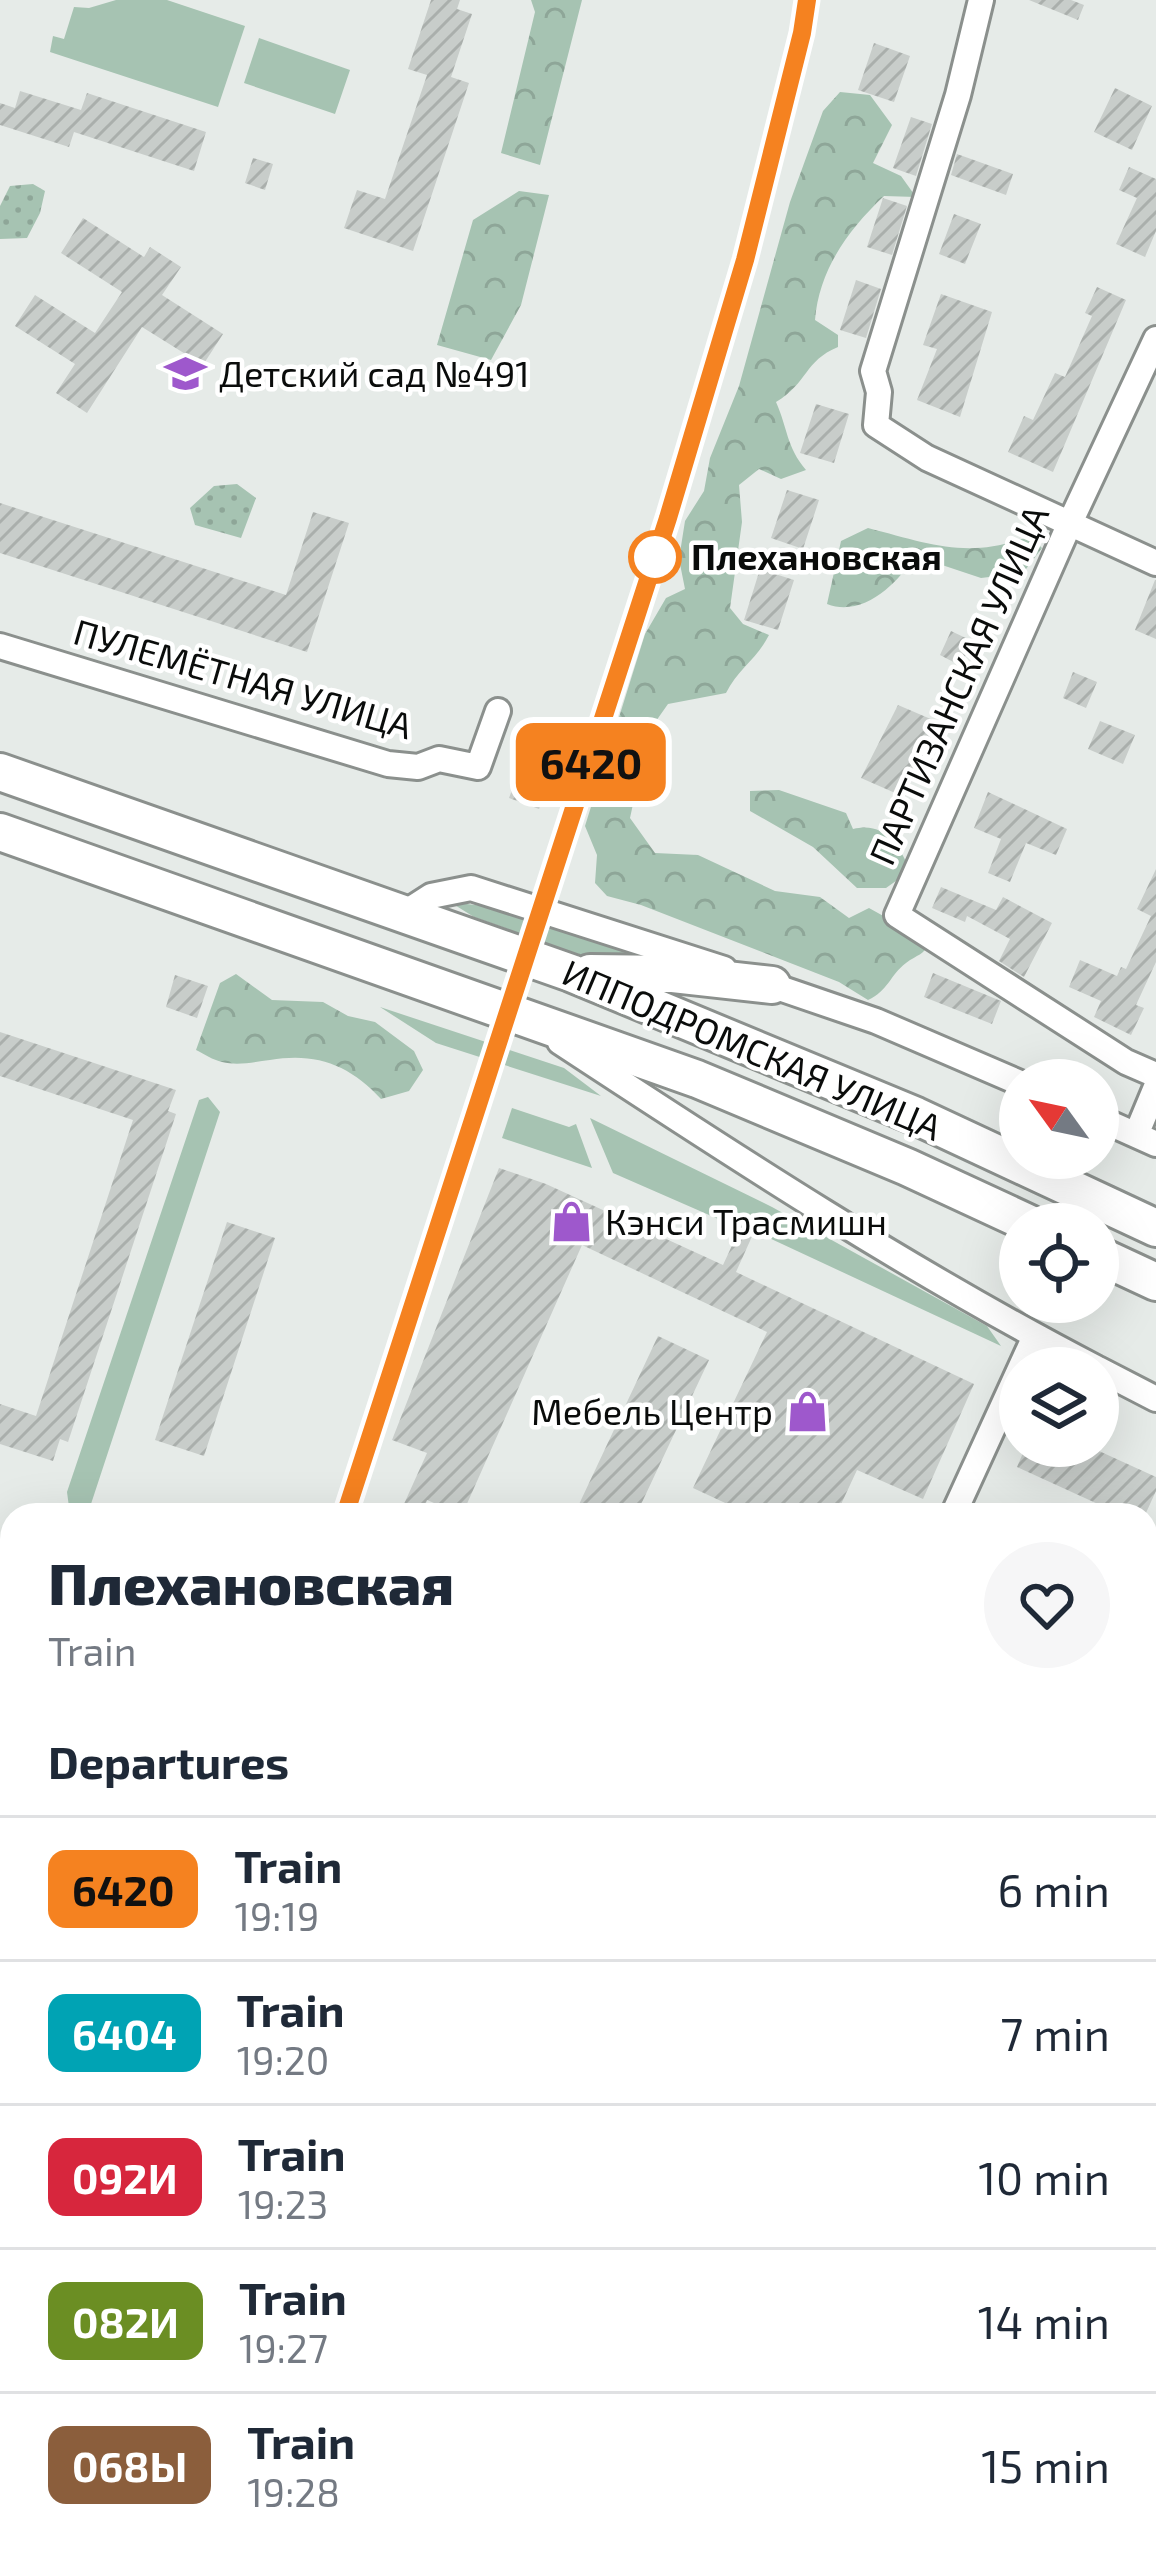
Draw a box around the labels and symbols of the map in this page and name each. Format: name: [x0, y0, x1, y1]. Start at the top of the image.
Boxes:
school or university icon: Детский сад №491: [162, 351, 208, 397]
place label: Детский сад №491: [219, 351, 530, 394]
street label: ПАРТИЗАНСКАЯ УЛИЦА: [859, 498, 1057, 871]
marker: Плехановская: [630, 532, 680, 582]
place label: Плехановская: [691, 534, 942, 577]
street label: ПУЛЕМЁТНАЯ УЛИЦА: [69, 609, 418, 747]
line badge: 6420: [507, 723, 675, 801]
street label: ИППОДРОМСКАЯ УЛИЦА: [557, 949, 949, 1148]
north arrow: [999, 1059, 1119, 1179]
shop icon: Кэнси Трасмишн: [548, 1199, 594, 1245]
place label: Кэнси Трасмишн: [605, 1199, 887, 1242]
place label: Мебель Центр: [531, 1389, 773, 1432]
shop icon: Мебель Центр: [784, 1389, 830, 1435]

